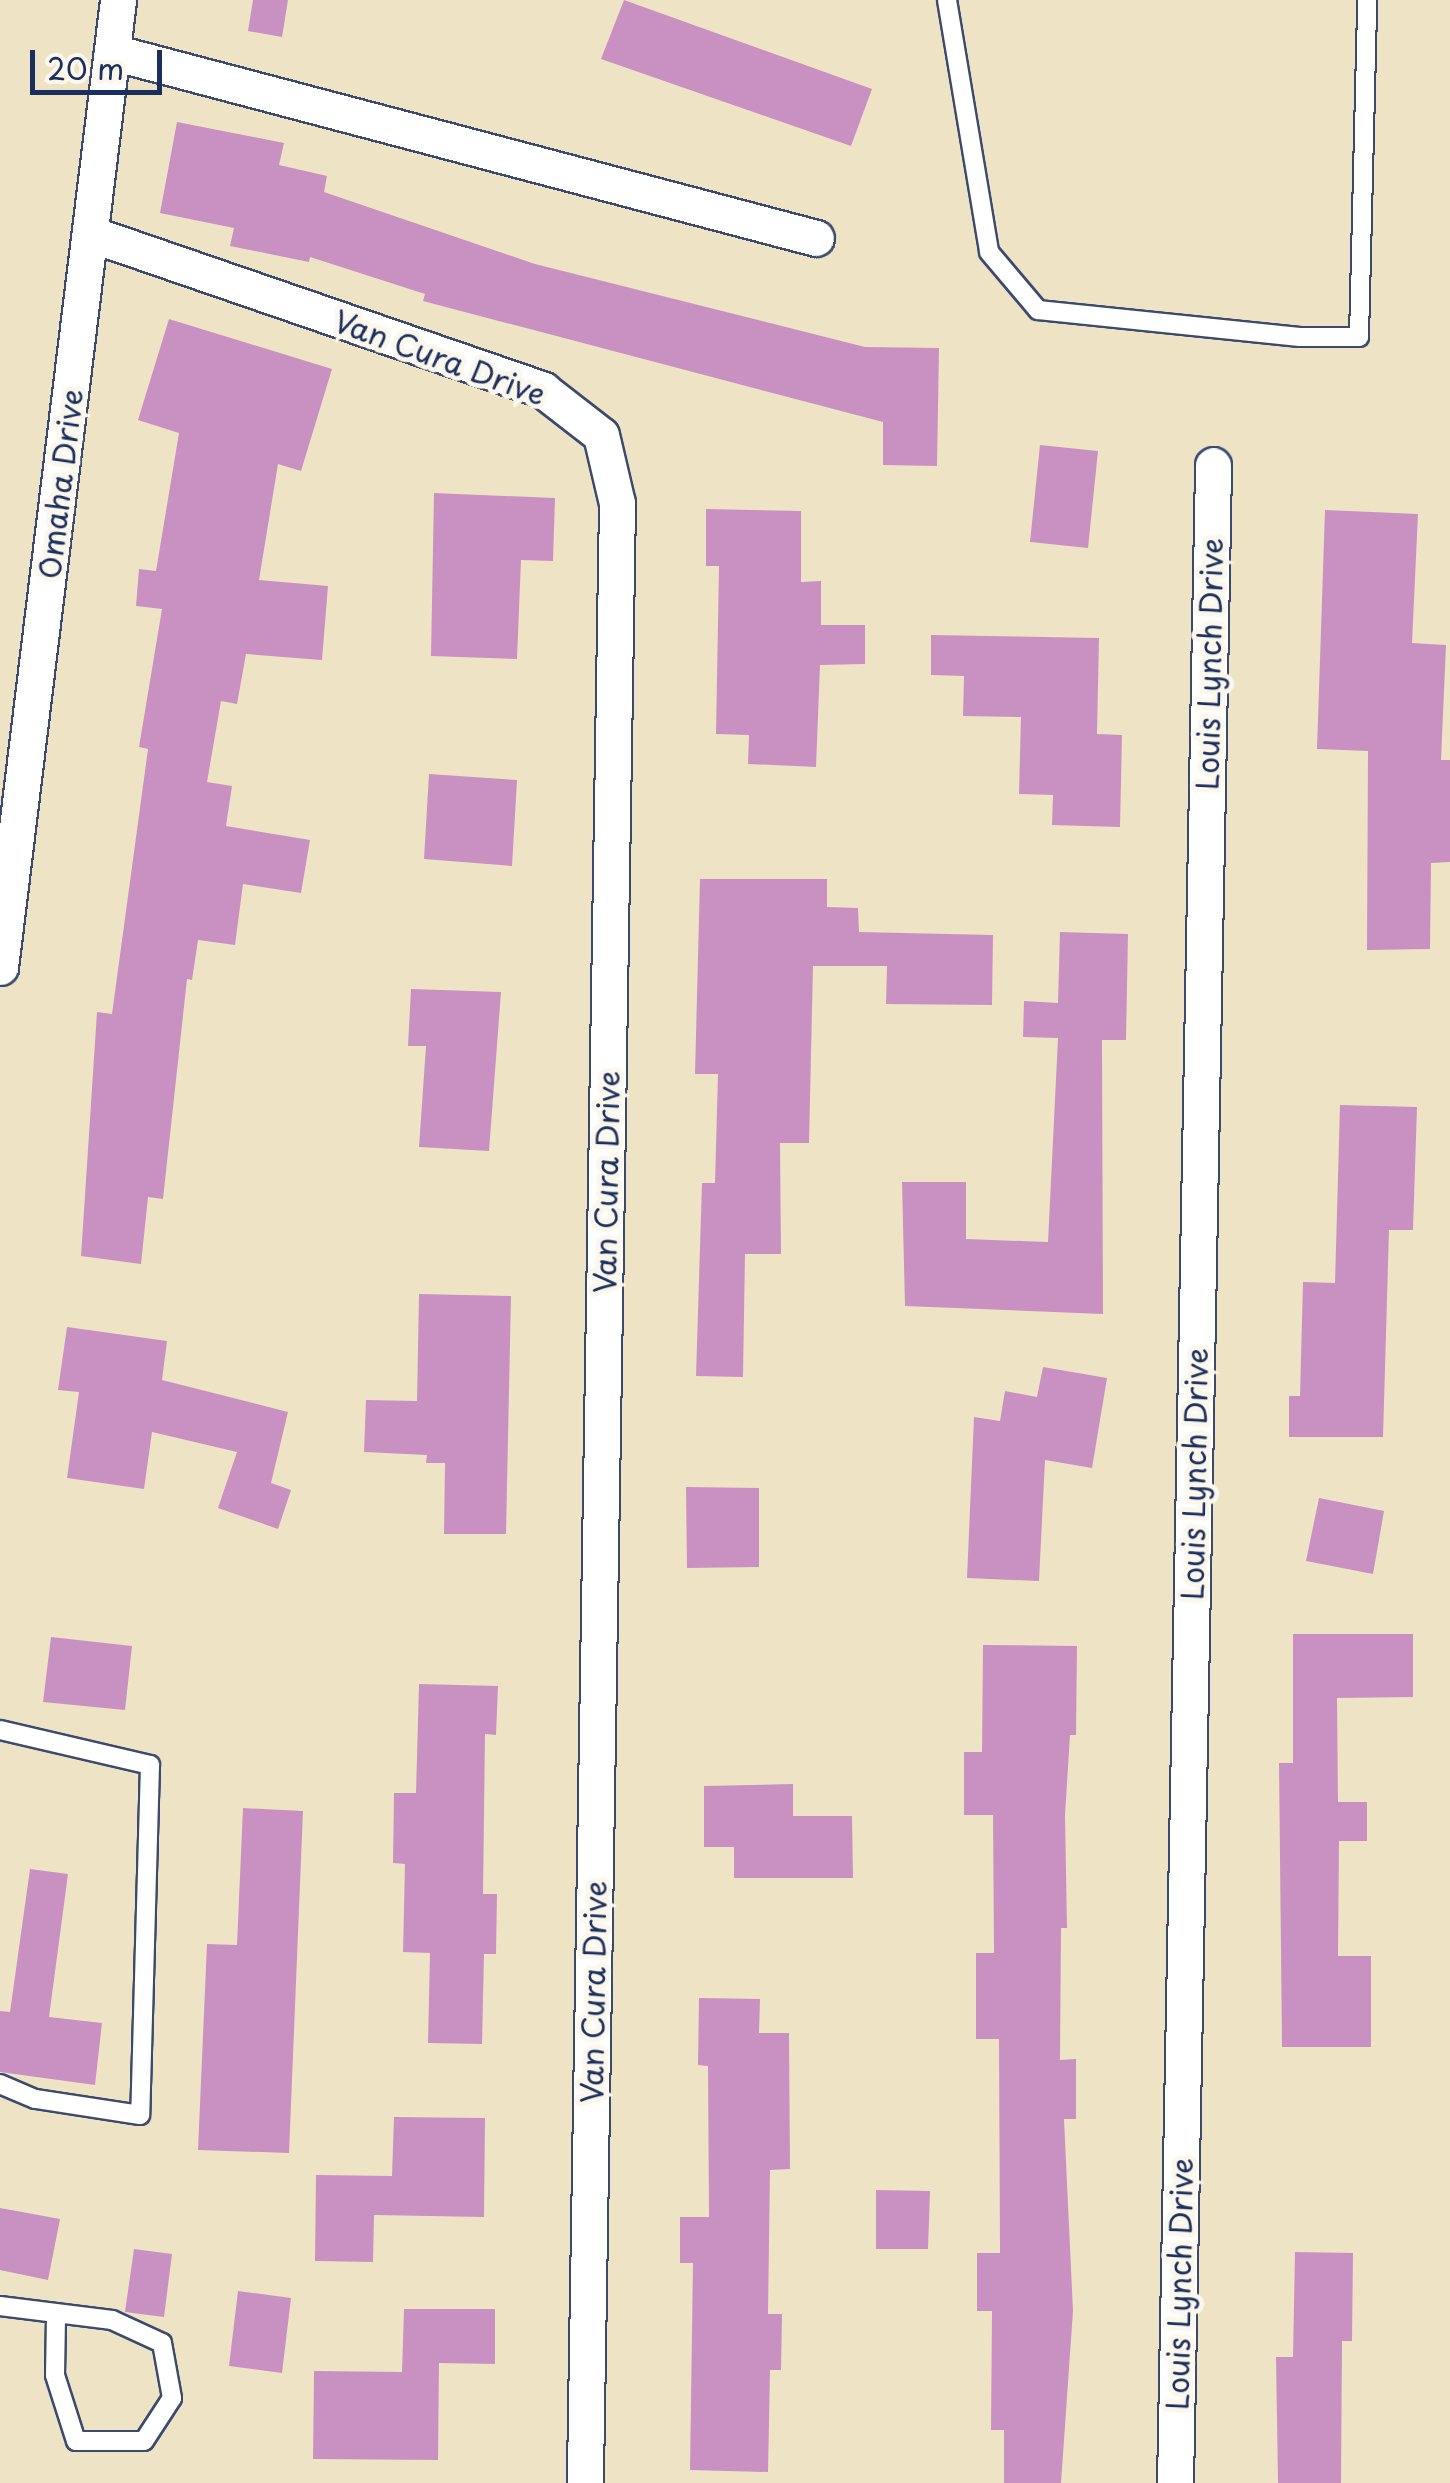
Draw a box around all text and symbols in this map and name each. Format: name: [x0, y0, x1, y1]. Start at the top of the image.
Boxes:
scale bar: [35, 30, 168, 92]
text: 20 m: [47, 45, 124, 90]
street label: Van Cura Drive: [330, 302, 550, 412]
street label: Omaha Drive: [30, 387, 90, 581]
street label: Louis Lynch Drive: [1189, 537, 1229, 791]
street label: Van Cura Drive: [586, 1071, 626, 1293]
street label: Louis Lynch Drive: [1174, 1347, 1214, 1601]
street label: Van Cura Drive: [573, 1881, 613, 2103]
street label: Louis Lynch Drive: [1159, 2157, 1199, 2411]

